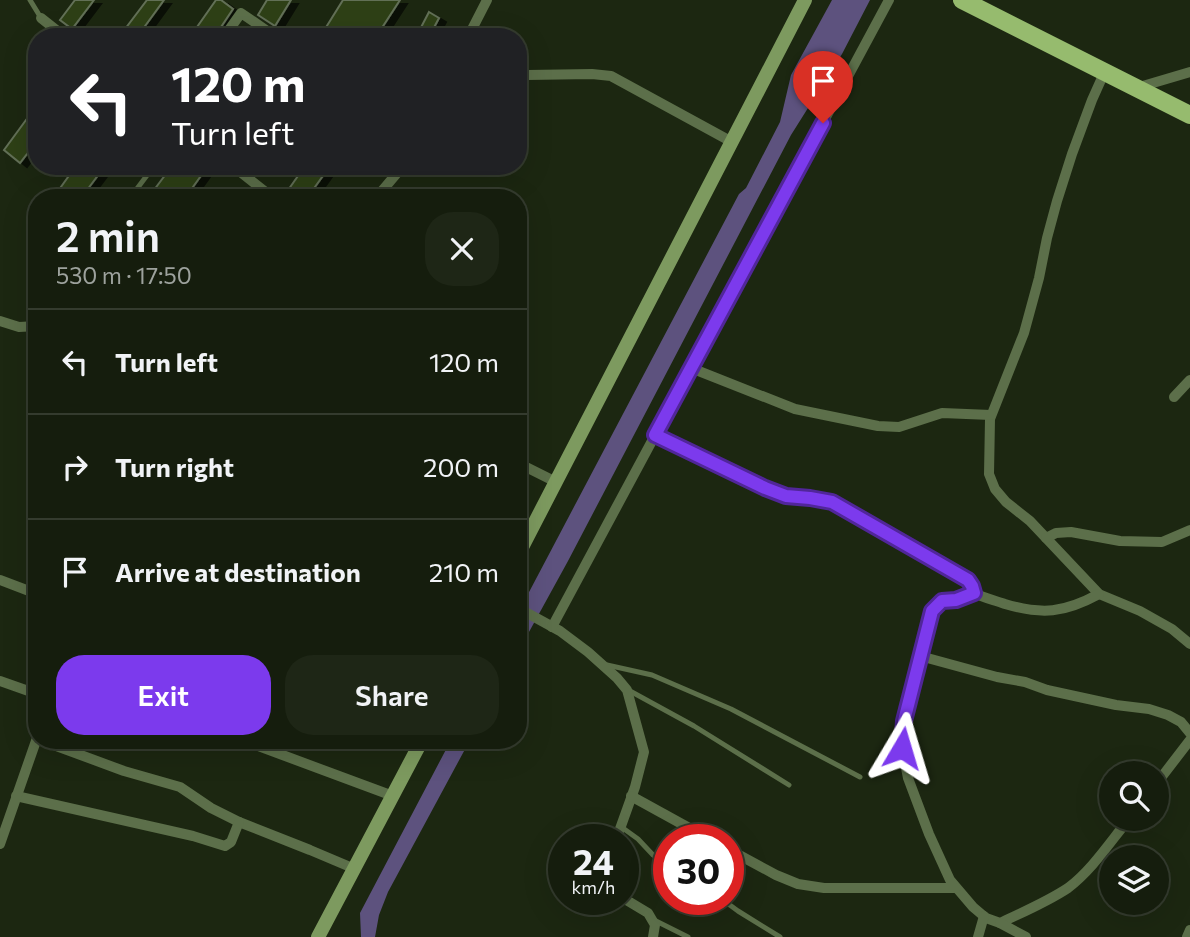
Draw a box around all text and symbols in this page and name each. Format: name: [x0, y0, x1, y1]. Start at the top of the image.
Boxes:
pin: [793, 51, 853, 123]
text: 120 m: [171, 52, 305, 112]
icon: left: [56, 56, 147, 147]
icon: arrive: [804, 62, 842, 100]
text: Turn left: [171, 112, 295, 152]
text: 2 min: [56, 209, 160, 261]
button: close: [425, 212, 499, 286]
text: 530 m · 17:50: [56, 261, 192, 289]
icon: left: [56, 343, 94, 381]
text: Turn left: [115, 346, 218, 377]
text: 120 m: [429, 346, 499, 377]
icon: right: [56, 448, 94, 486]
text: Turn right: [115, 451, 234, 482]
text: 200 m: [423, 451, 499, 482]
icon: arrive: [56, 553, 94, 591]
text: Arrive at destination: [115, 556, 361, 587]
text: 210 m: [429, 556, 499, 587]
button: Exit: [56, 655, 271, 735]
button: Share: [285, 655, 499, 735]
position arrow: [865, 711, 939, 785]
map controls: [1099, 761, 1169, 915]
button: search: [1099, 761, 1169, 831]
speed limit sign: 30: [653, 824, 744, 915]
text: 24: [573, 839, 614, 882]
button: layers: [1099, 845, 1169, 915]
text: km/h: [572, 876, 615, 898]

